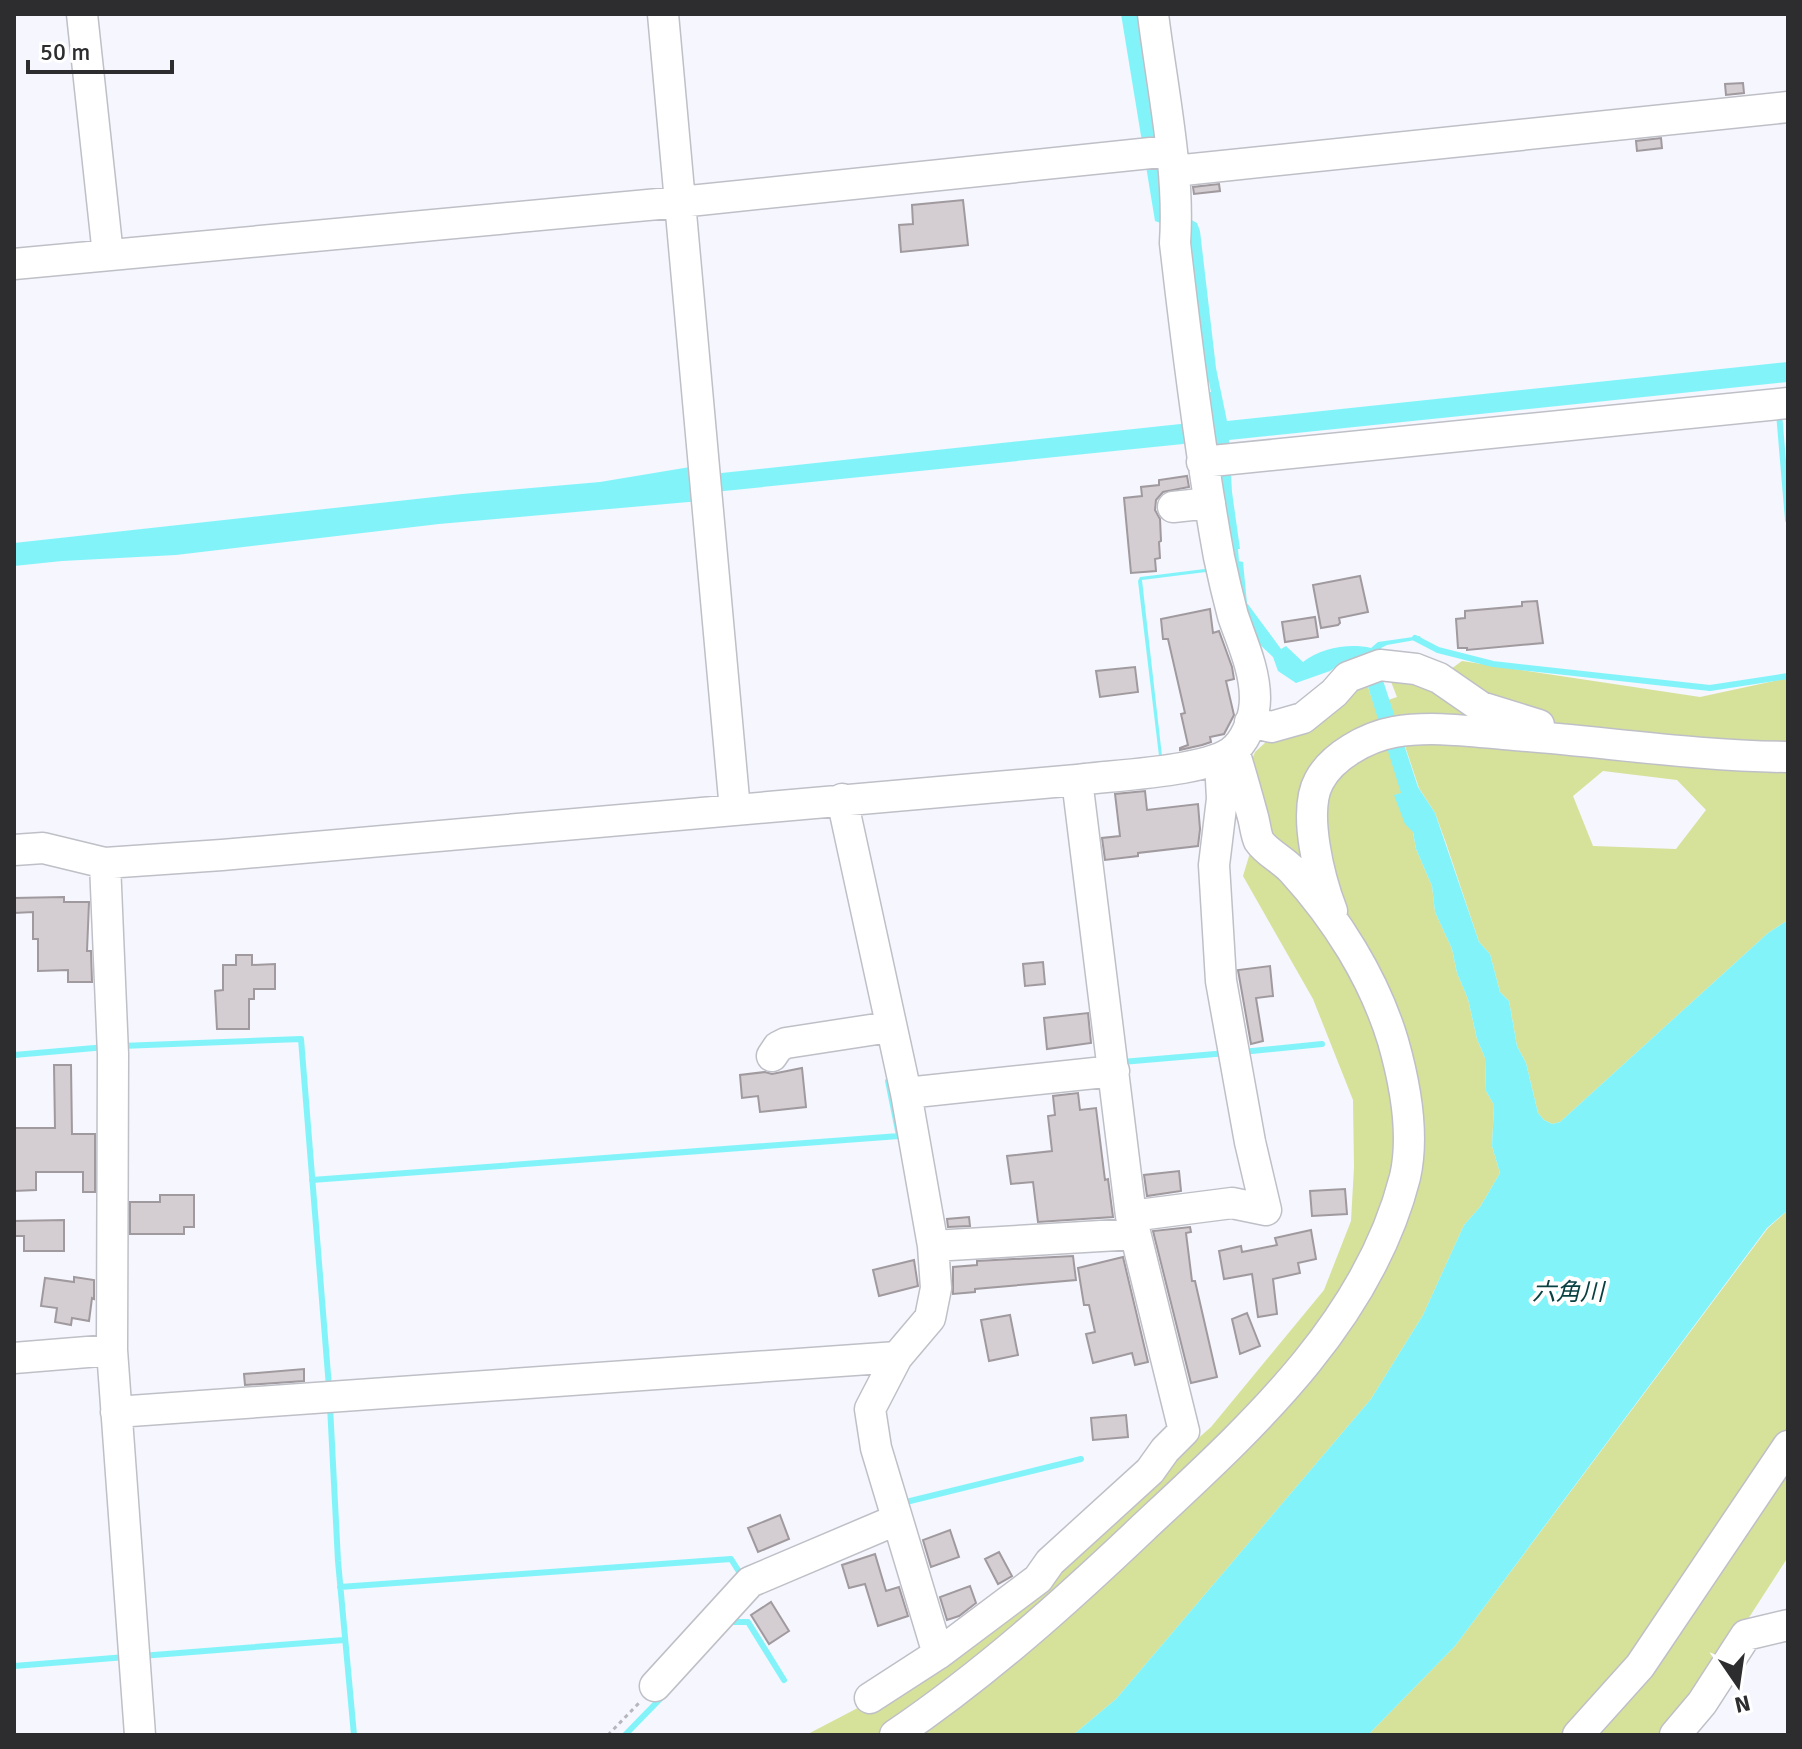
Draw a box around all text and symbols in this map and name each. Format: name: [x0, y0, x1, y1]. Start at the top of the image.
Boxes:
scale bar: [28, 24, 172, 74]
text: 50 m: [40, 37, 90, 67]
water label: 六角川: [1532, 1277, 1607, 1307]
north arrow: [1698, 1645, 1778, 1725]
text: N: [1732, 1689, 1753, 1719]

